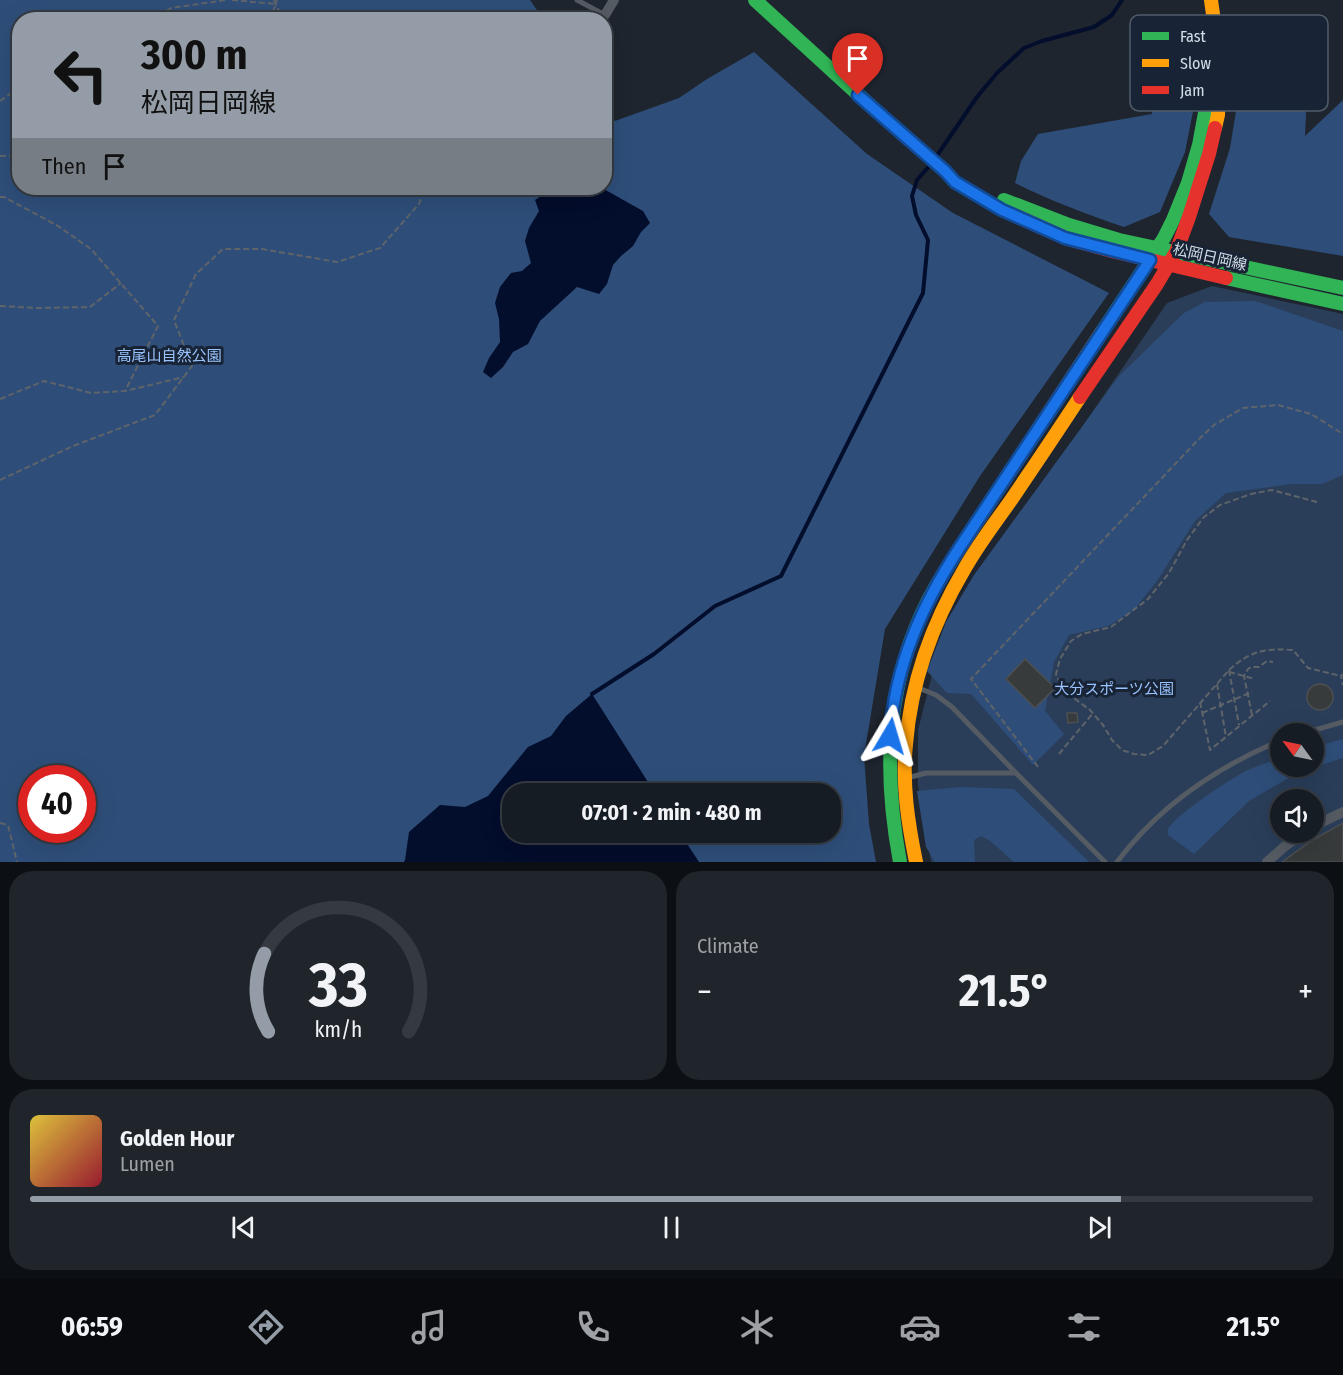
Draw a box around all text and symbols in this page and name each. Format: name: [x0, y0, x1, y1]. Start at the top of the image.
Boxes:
legend: [1130, 15, 1328, 111]
text: Fast: [1180, 27, 1207, 46]
text: 300 m: [141, 30, 248, 80]
pin: [832, 33, 883, 95]
icon: left: [42, 36, 120, 114]
icon: arrive: [841, 42, 874, 75]
text: Slow: [1180, 54, 1211, 73]
text: Jam: [1180, 81, 1205, 100]
text: 松岡日岡線: [141, 87, 276, 119]
icon: arrive: [98, 150, 131, 183]
text: Then: [42, 153, 86, 180]
street label: 松岡日岡線: [1171, 240, 1249, 274]
park label: 高尾山自然公園: [116, 347, 222, 365]
park label: 大分スポーツ公園: [1054, 680, 1174, 698]
position arrow: [858, 704, 922, 768]
north arrow: [1270, 723, 1324, 777]
map controls: [1270, 723, 1324, 843]
speed limit sign: 40: [18, 765, 96, 843]
button: sound: [1270, 789, 1324, 843]
text: 07:01 · 2 min · 480 m: [581, 799, 762, 826]
text: Climate: [697, 934, 759, 958]
text: 33: [307, 948, 368, 1023]
text: 21.5°: [959, 964, 1051, 1018]
text: −: [697, 972, 712, 1012]
text: +: [1298, 972, 1313, 1012]
text: km/h: [314, 1018, 362, 1044]
text: Golden Hour: [120, 1125, 234, 1152]
text: Lumen: [120, 1152, 175, 1176]
icon: previous: [227, 1211, 260, 1244]
icon: pause: [655, 1211, 688, 1244]
icon: next: [1083, 1211, 1116, 1244]
icon: directions: [245, 1306, 287, 1348]
icon: music: [408, 1306, 450, 1348]
icon: phone: [572, 1306, 614, 1348]
icon: climate: [736, 1306, 778, 1348]
icon: car: [899, 1306, 941, 1348]
icon: filters: [1063, 1306, 1105, 1348]
text: 06:59: [61, 1311, 123, 1343]
text: 21.5°: [1227, 1311, 1282, 1343]

